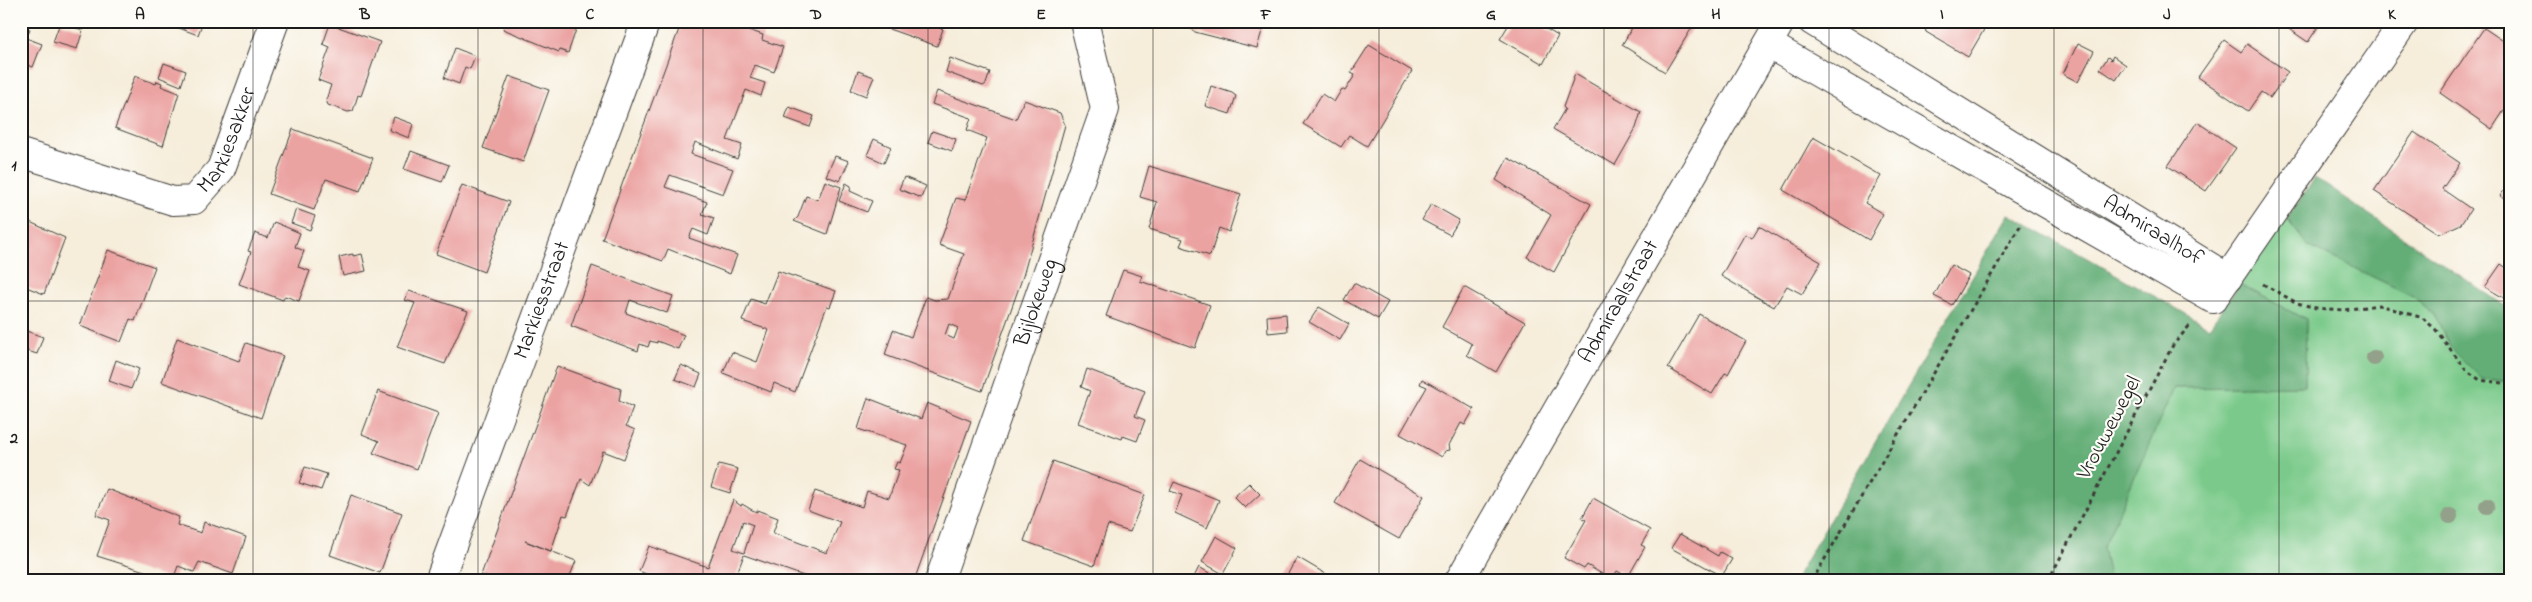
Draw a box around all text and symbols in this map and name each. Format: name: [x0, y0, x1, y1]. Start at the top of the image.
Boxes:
text: A: [135, 3, 145, 27]
text: B: [359, 3, 371, 27]
text: C: [586, 3, 595, 27]
text: D: [809, 3, 822, 27]
text: E: [1036, 3, 1046, 27]
text: F: [1260, 3, 1272, 27]
text: G: [1486, 3, 1496, 27]
text: H: [1711, 3, 1721, 27]
text: I: [1940, 3, 1944, 27]
text: J: [2163, 3, 2171, 27]
text: K: [2388, 3, 2397, 27]
street label: Markiesakker: [190, 83, 265, 201]
text: 1: [11, 154, 17, 178]
street label: Admiraalhof: [2096, 188, 2210, 275]
street label: Admiraalstraat: [1571, 234, 1668, 370]
street label: Markiesstraat: [506, 237, 579, 364]
street label: Bijlokeweg: [1006, 254, 1068, 352]
street label: Vrouwewegel: [2069, 371, 2152, 487]
text: 2: [9, 427, 18, 451]

